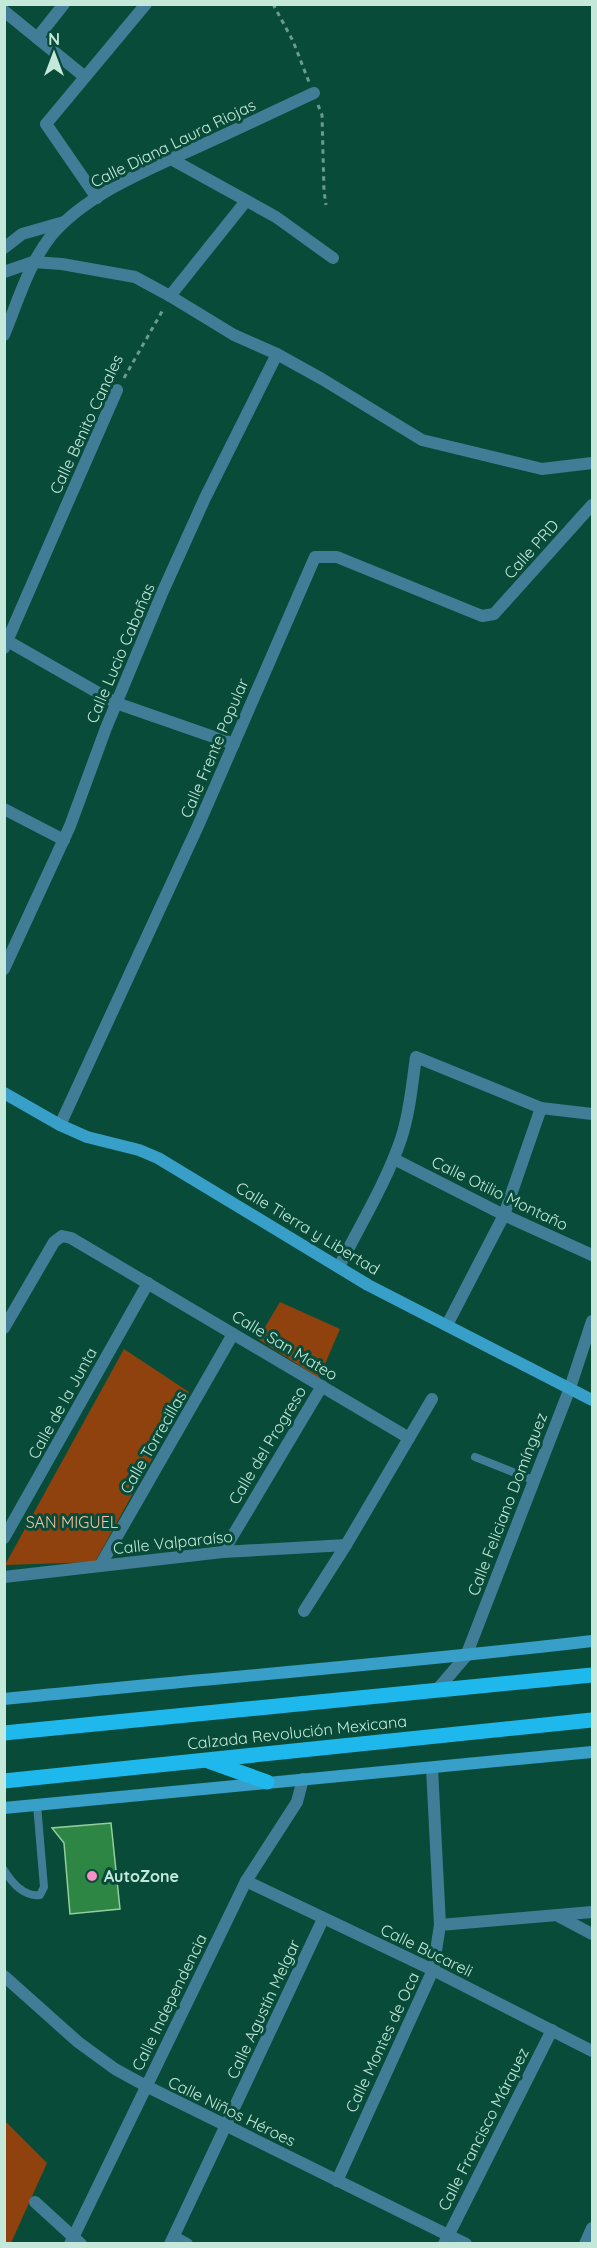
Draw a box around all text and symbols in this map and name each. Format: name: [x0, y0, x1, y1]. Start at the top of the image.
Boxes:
north arrow: [24, 24, 84, 84]
text: N: [48, 29, 60, 49]
street label: Calle Diana Laura Riojas: [87, 94, 259, 192]
street label: Calle Benito Canales: [45, 351, 127, 497]
street label: Calle PRD: [499, 515, 563, 583]
street label: Calle Lucio Cabañas: [81, 580, 159, 726]
street label: Calle Frente Popular: [176, 675, 252, 821]
street label: Calle Otilio Montaño: [429, 1151, 571, 1235]
street label: Calle Tierra y Libertad: [232, 1177, 384, 1279]
street label: Calle San Mateo: [228, 1306, 342, 1384]
street label: Calle de la Junta: [23, 1344, 101, 1462]
street label: Calle del Progreso: [224, 1382, 310, 1508]
street label: Calle Torrecillas: [115, 1387, 191, 1497]
street label: Calle Feliciano Domínguez: [463, 1410, 551, 1598]
park label: SAN MIGUEL: [26, 1512, 119, 1532]
street label: Calle Valparaíso: [112, 1526, 234, 1558]
street label: Calzada Revolución Mexicana: [186, 1711, 408, 1753]
place label: AutoZone: [104, 1866, 179, 1886]
marker: AutoZone: [85, 1869, 99, 1883]
street label: Calle Bucareli: [378, 1919, 476, 1981]
street label: Calle Independencia: [127, 1930, 211, 2074]
street label: Calle Agustín Melgar: [222, 1936, 304, 2082]
street label: Calle Montes de Oca: [341, 1969, 423, 2115]
street label: Calle Francisco Márquez: [433, 2044, 533, 2214]
street label: Calle Niños Héroes: [165, 2072, 299, 2150]

